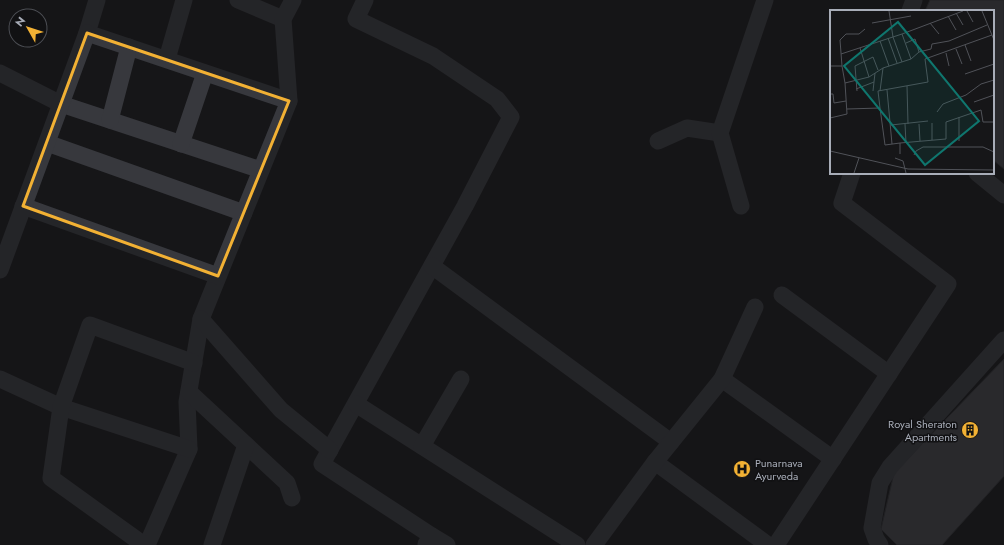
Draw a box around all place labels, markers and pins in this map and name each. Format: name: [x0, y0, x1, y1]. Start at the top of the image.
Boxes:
place label: Royal Sheraton Apartments: [888, 416, 958, 445]
building icon: Royal Sheraton Apartments: [960, 420, 980, 440]
place label: Punarnava Ayurveda: [755, 455, 803, 484]
hospital icon: Punarnava Ayurveda: [732, 459, 752, 479]

